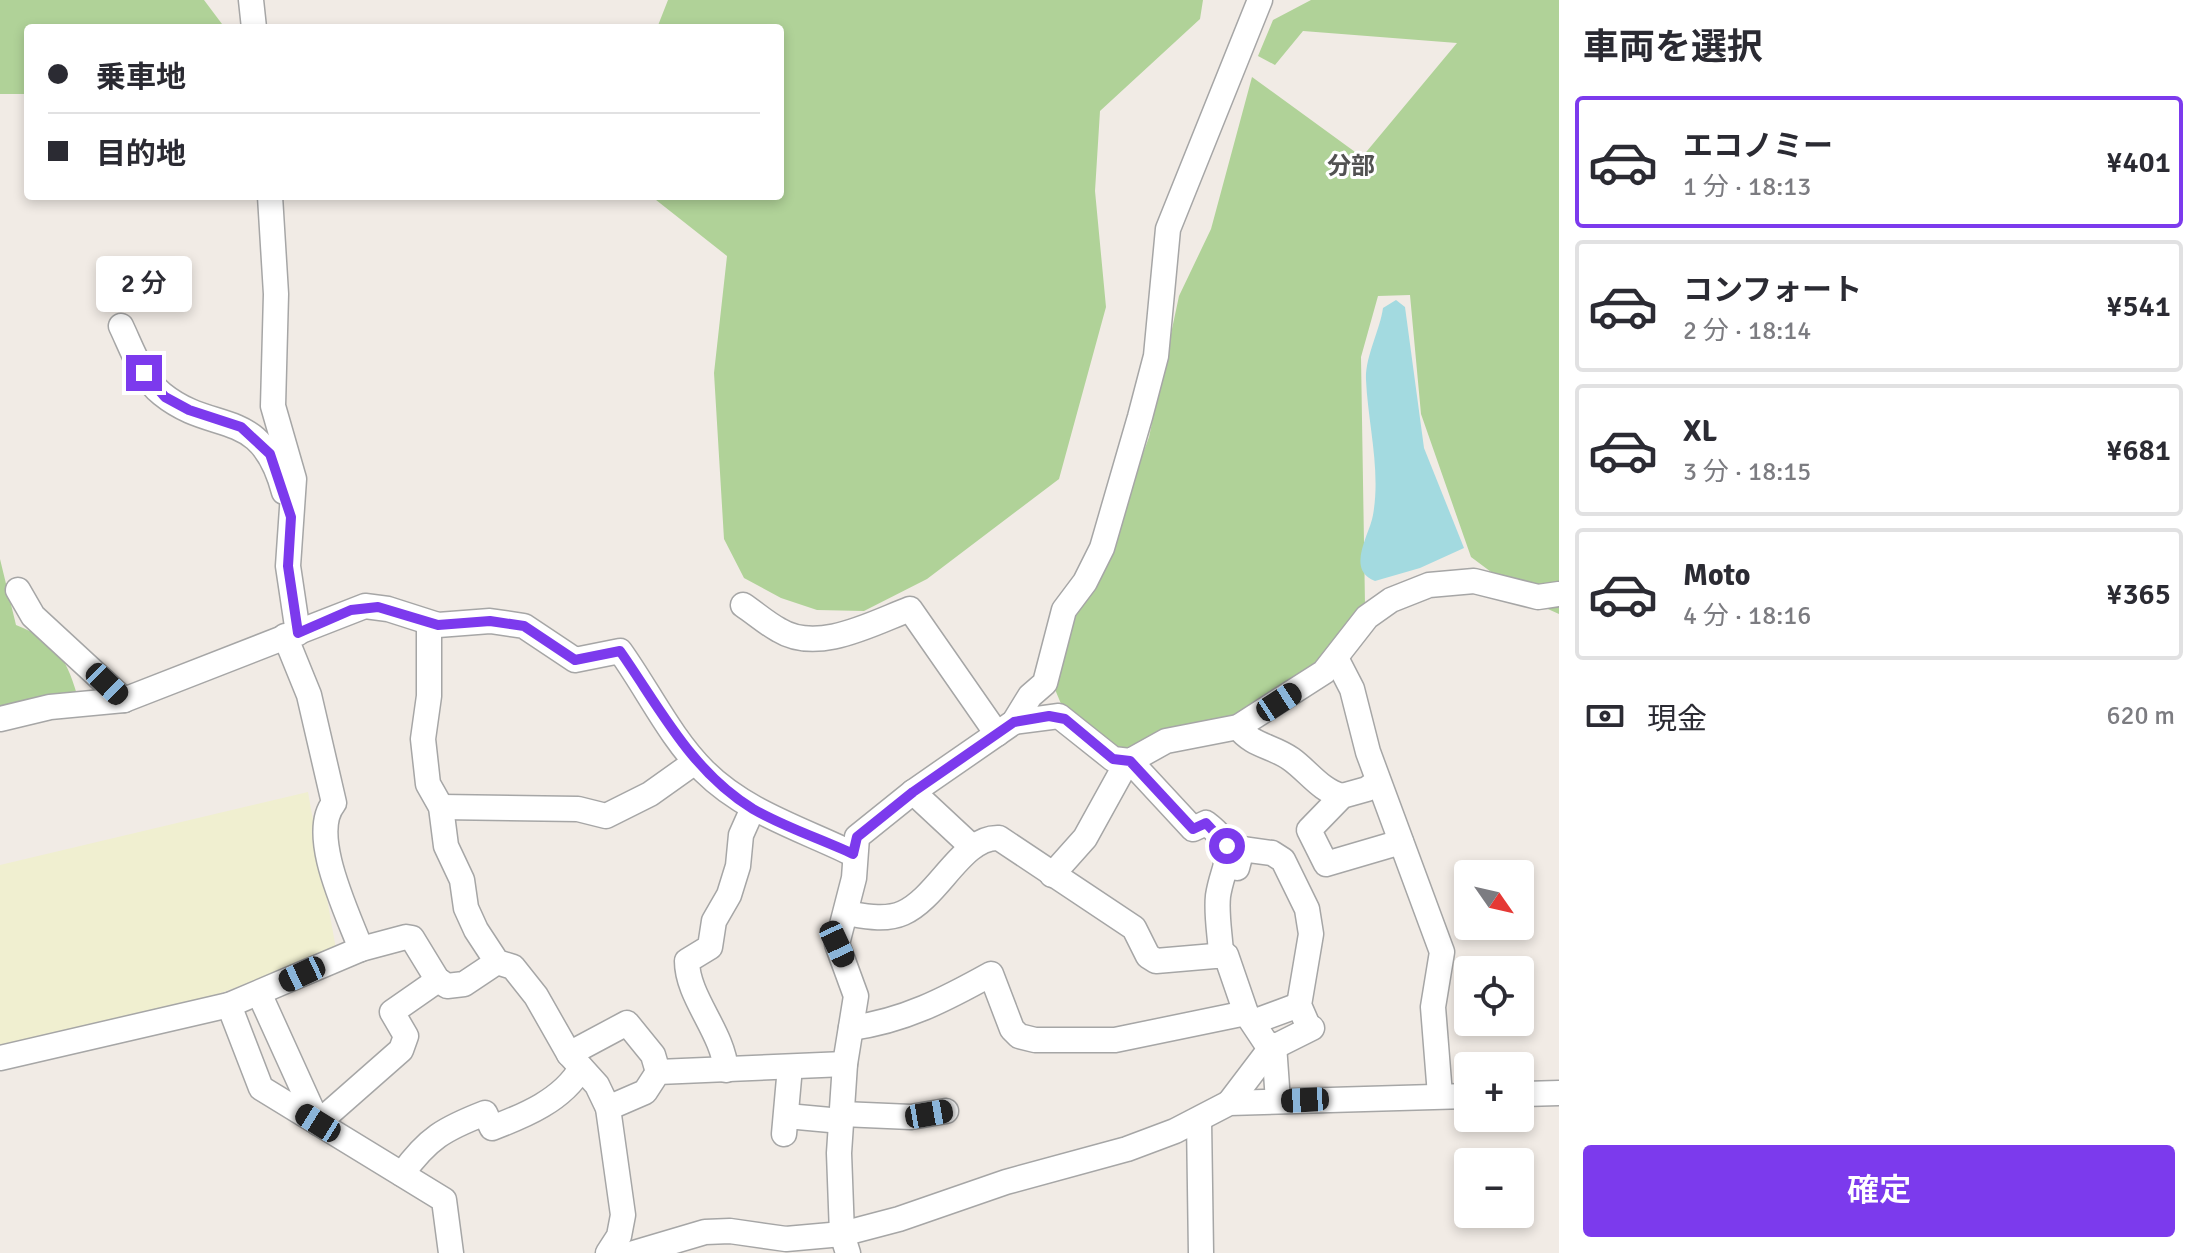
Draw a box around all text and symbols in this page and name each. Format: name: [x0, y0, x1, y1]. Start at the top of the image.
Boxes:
text: 車両を選択: [1583, 25, 1763, 70]
text: 乗車地: [96, 59, 186, 96]
icon: car: [1587, 126, 1659, 198]
text: エコノミー: [1683, 128, 1833, 165]
text: 目的地: [96, 136, 186, 173]
text: ¥401: [2106, 144, 2171, 181]
district label: 分部: [1327, 151, 1375, 181]
text: 1 分 · 18:13: [1683, 171, 1811, 203]
callout: 2 分: [96, 257, 192, 313]
text: 2 分: [121, 268, 167, 300]
icon: car: [1587, 270, 1659, 342]
text: コンフォート: [1683, 272, 1862, 309]
text: ¥541: [2106, 288, 2171, 325]
text: 2 分 · 18:14: [1683, 315, 1811, 347]
route end: [126, 355, 162, 391]
text: XL: [1683, 413, 1717, 450]
icon: car: [1587, 414, 1659, 486]
text: ¥681: [2106, 432, 2171, 469]
text: 3 分 · 18:15: [1683, 456, 1811, 488]
text: Moto: [1683, 557, 1750, 594]
icon: car: [1587, 558, 1659, 630]
text: ¥365: [2106, 576, 2171, 613]
text: 4 分 · 18:16: [1683, 600, 1811, 632]
car: [81, 659, 133, 709]
car: [1252, 679, 1306, 725]
icon: cash: [1583, 694, 1627, 738]
text: 620 m: [2106, 700, 2175, 732]
text: 現金: [1647, 701, 1707, 738]
route start: [1209, 828, 1245, 864]
north arrow: [1454, 860, 1534, 940]
map controls: [1454, 860, 1534, 1228]
car: [816, 917, 858, 971]
car: [275, 953, 329, 995]
button: locate: [1454, 956, 1534, 1036]
button: +: [1454, 1052, 1534, 1132]
car: [1280, 1087, 1330, 1113]
car: [903, 1098, 955, 1130]
car: [291, 1100, 345, 1146]
button: 確定: [1583, 1145, 2175, 1237]
button: −: [1454, 1148, 1534, 1228]

